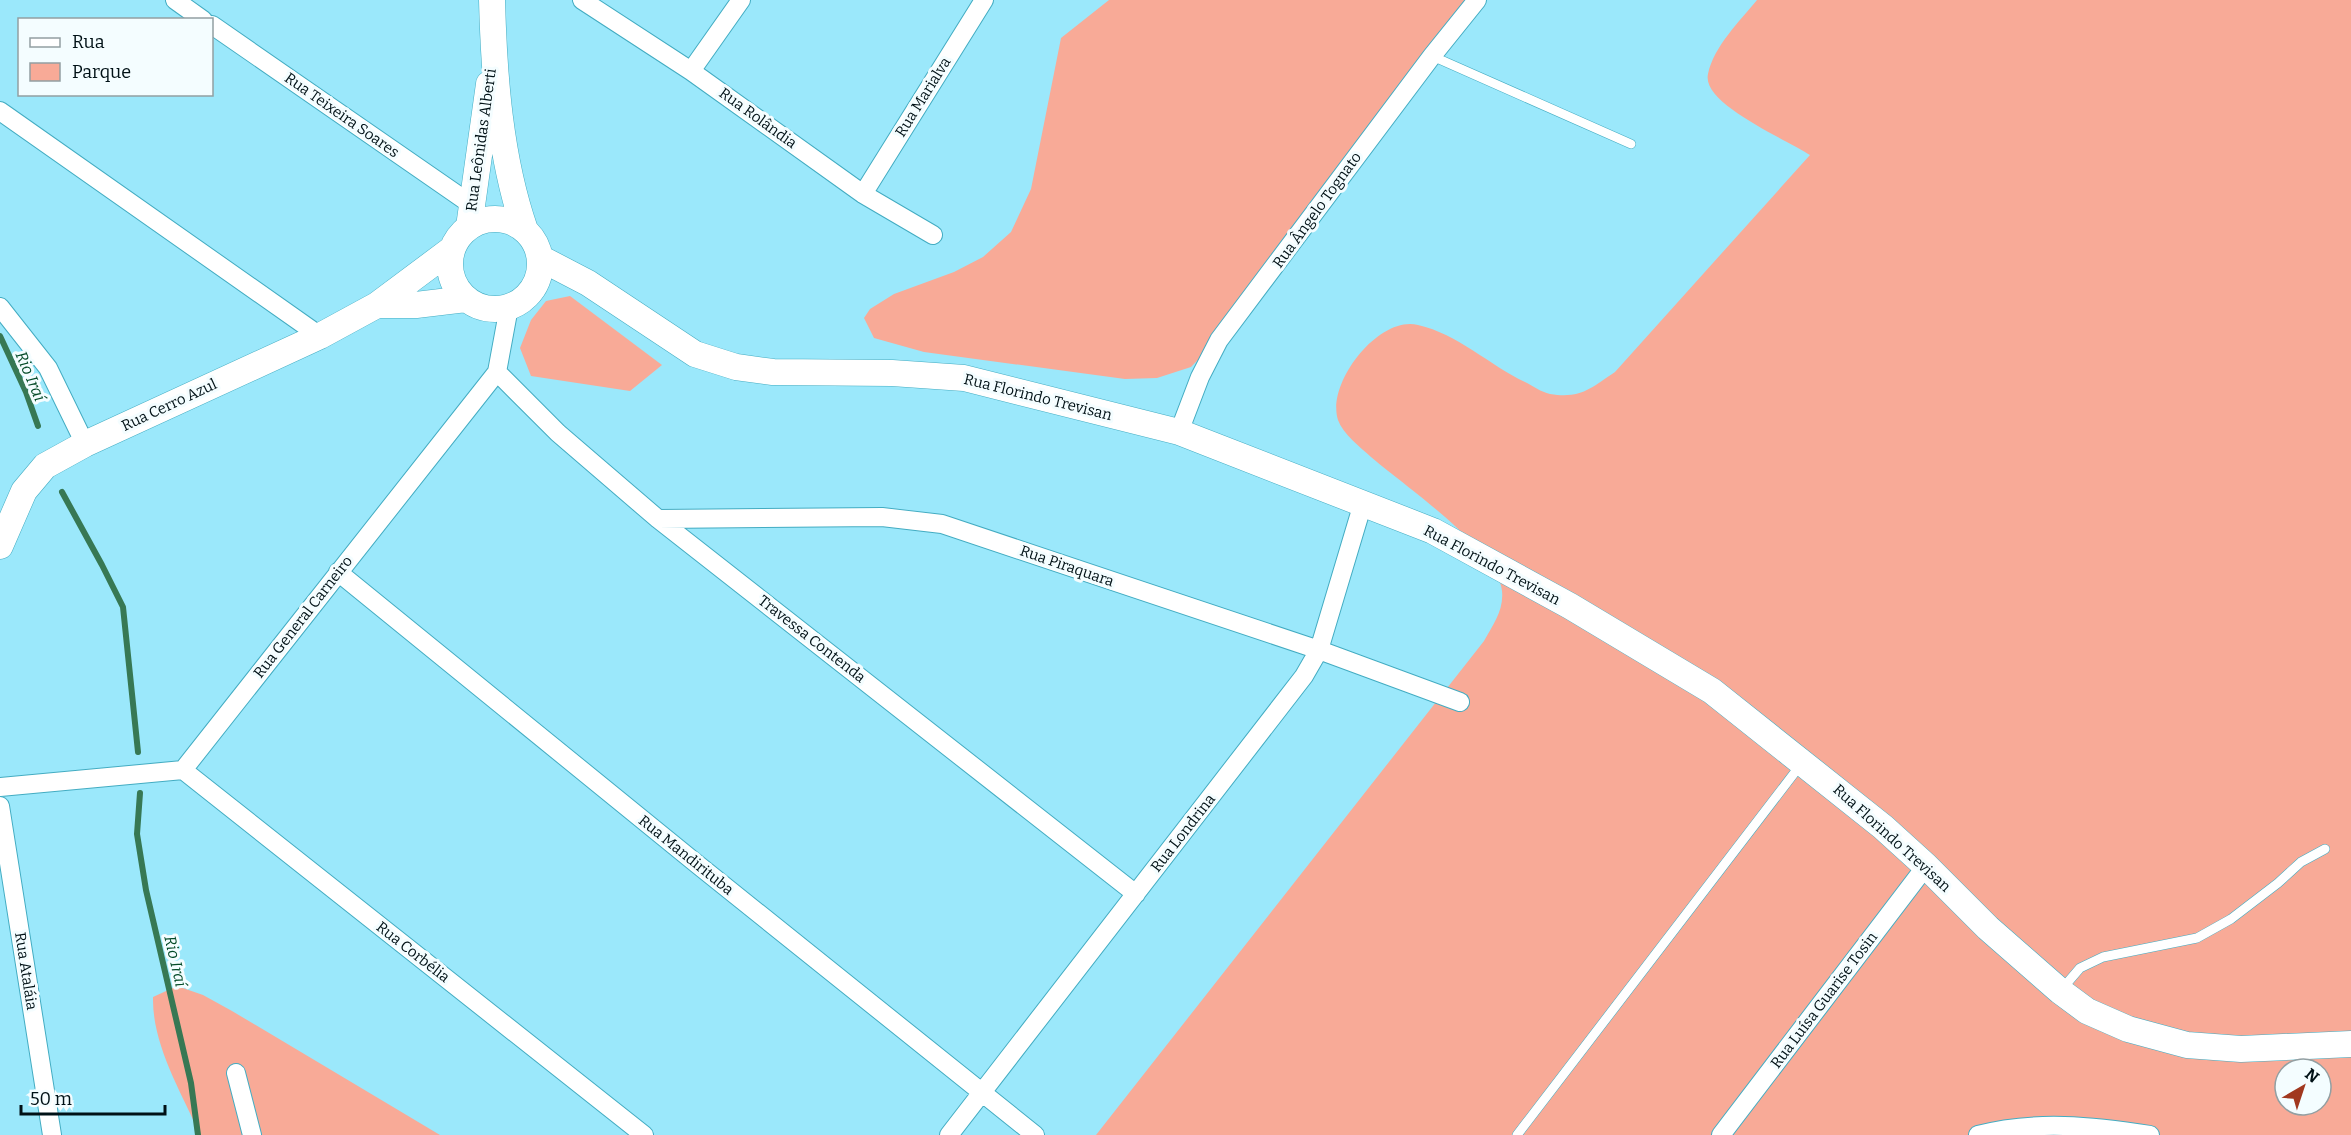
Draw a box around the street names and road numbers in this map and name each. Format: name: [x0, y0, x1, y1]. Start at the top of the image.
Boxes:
street label: Rua Marialva: [891, 54, 955, 140]
street label: Rua Leônidas Alberti: [462, 67, 500, 213]
street label: Rua Teixeira Soares: [281, 69, 403, 161]
street label: Rua Rolândia: [716, 84, 800, 152]
street label: Rua Ângelo Tognato: [1269, 149, 1365, 271]
street label: Rua Florindo Trevisan: [962, 370, 1114, 424]
street label: Rua Cerro Azul: [118, 375, 220, 435]
street label: Rua Florindo Trevisan: [1421, 521, 1564, 609]
street label: Rua Piraquara: [1018, 541, 1116, 591]
street label: Rua General Carneiro: [250, 552, 356, 682]
street label: Travessa Contenda: [755, 592, 869, 686]
street label: Rua Florindo Trevisan: [1829, 780, 1955, 896]
street label: Rua Londrina: [1147, 790, 1219, 876]
street label: Rua Mandirituba: [635, 811, 737, 899]
street label: Rua Corbélia: [373, 918, 453, 986]
street label: Rua Luísa Guarise Tosin: [1767, 928, 1881, 1072]
street label: Rua Ataláia: [11, 931, 41, 1011]

